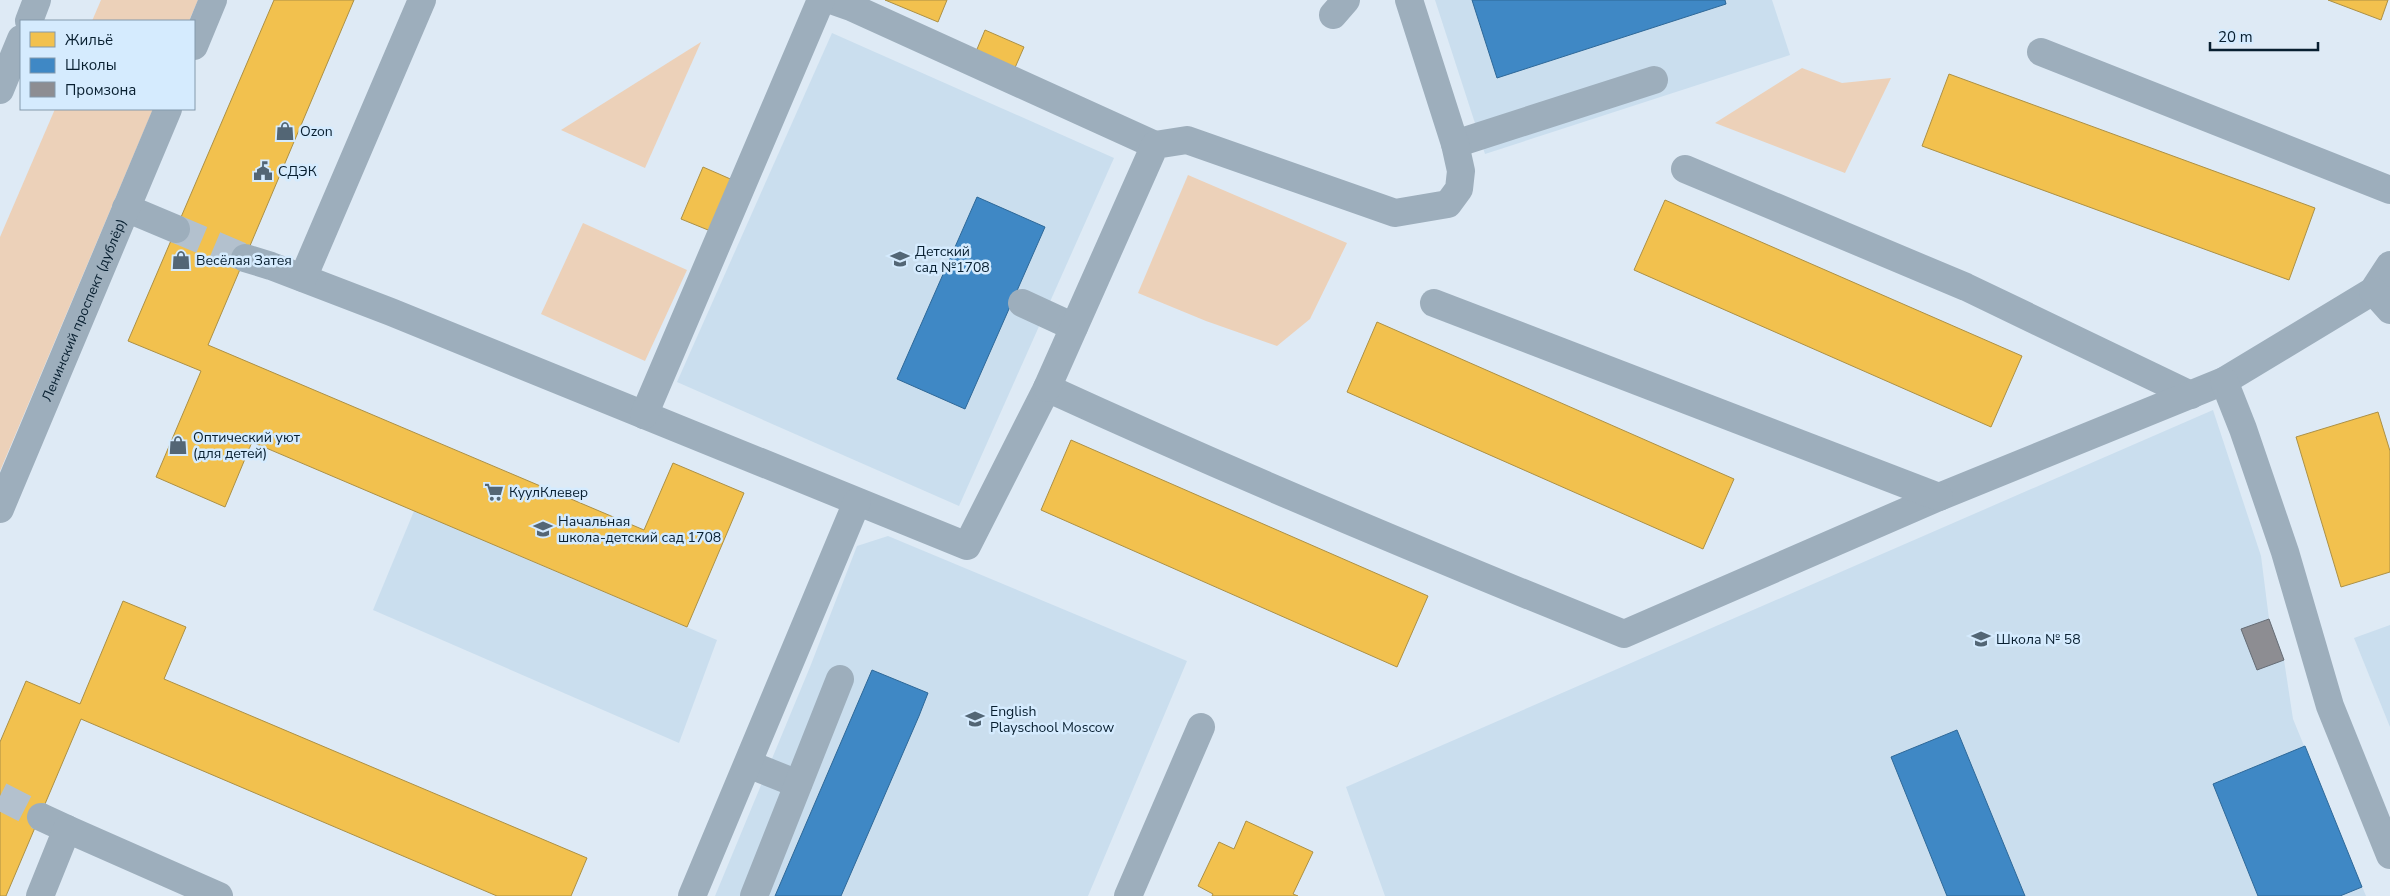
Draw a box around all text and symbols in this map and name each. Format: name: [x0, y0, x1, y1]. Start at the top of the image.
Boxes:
legend: [20, 20, 195, 110]
scale bar: [2210, 20, 2318, 52]
text: 20 m: [2218, 27, 2253, 47]
text: Жильё: [65, 30, 113, 50]
text: Школы: [65, 55, 117, 75]
text: Промзона: [65, 80, 136, 100]
shop icon: Ozon: [274, 120, 296, 142]
place label: Ozon: [300, 122, 333, 141]
public building icon: СДЭК: [252, 160, 274, 182]
place label: СДЭК: [278, 162, 317, 181]
street label: Ленинский проспект (дублёр): [37, 216, 131, 404]
place label: Детский сад №1708: [915, 242, 990, 277]
school or university icon: Детский сад №1708: [889, 248, 911, 270]
shop icon: Весёлая Затея: [170, 249, 192, 271]
place label: Весёлая Затея: [196, 251, 292, 270]
place label: Оптический уют (для детей): [193, 428, 301, 463]
shop icon: Оптический уют (для детей): [167, 434, 189, 456]
supermarket icon: КуулКлевер: [483, 481, 505, 503]
place label: КуулКлевер: [509, 483, 588, 502]
place label: Начальная школа-детский сад 1708: [558, 512, 721, 547]
school or university icon: Начальная школа-детский сад 1708: [532, 518, 554, 540]
school or university icon: Школа № 58: [1970, 628, 1992, 650]
place label: Школа № 58: [1996, 630, 2081, 649]
place label: English Playschool Moscow: [990, 702, 1114, 737]
school or university icon: English Playschool Moscow: [964, 708, 986, 730]

